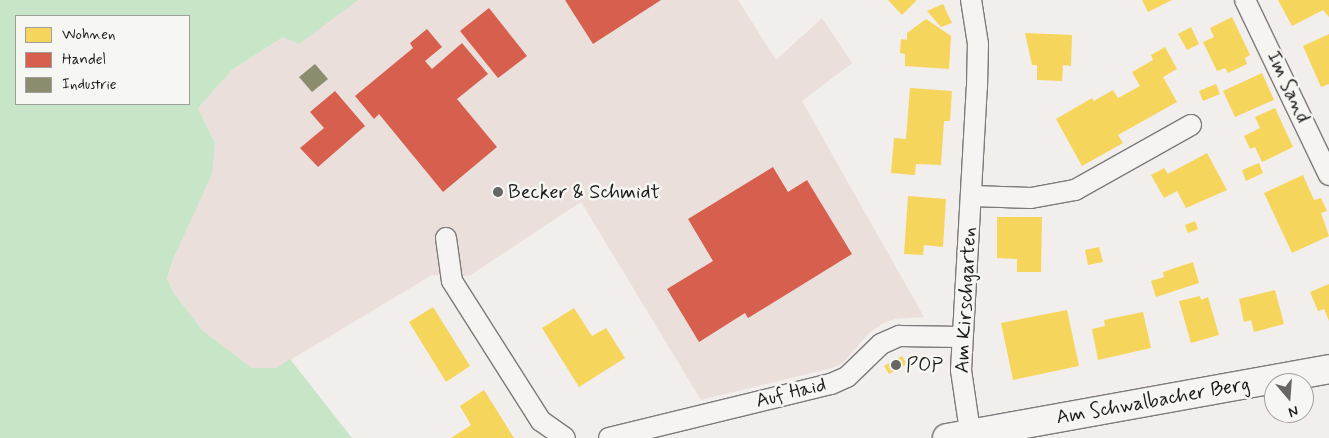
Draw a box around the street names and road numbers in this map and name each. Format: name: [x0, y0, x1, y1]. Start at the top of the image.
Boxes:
street label: Im Sand: [1261, 48, 1315, 126]
street label: Am Kirschgarten: [950, 227, 982, 373]
street label: Am Schwalbacher Berg: [1053, 372, 1253, 430]
street label: Auf Haid: [753, 373, 829, 413]

